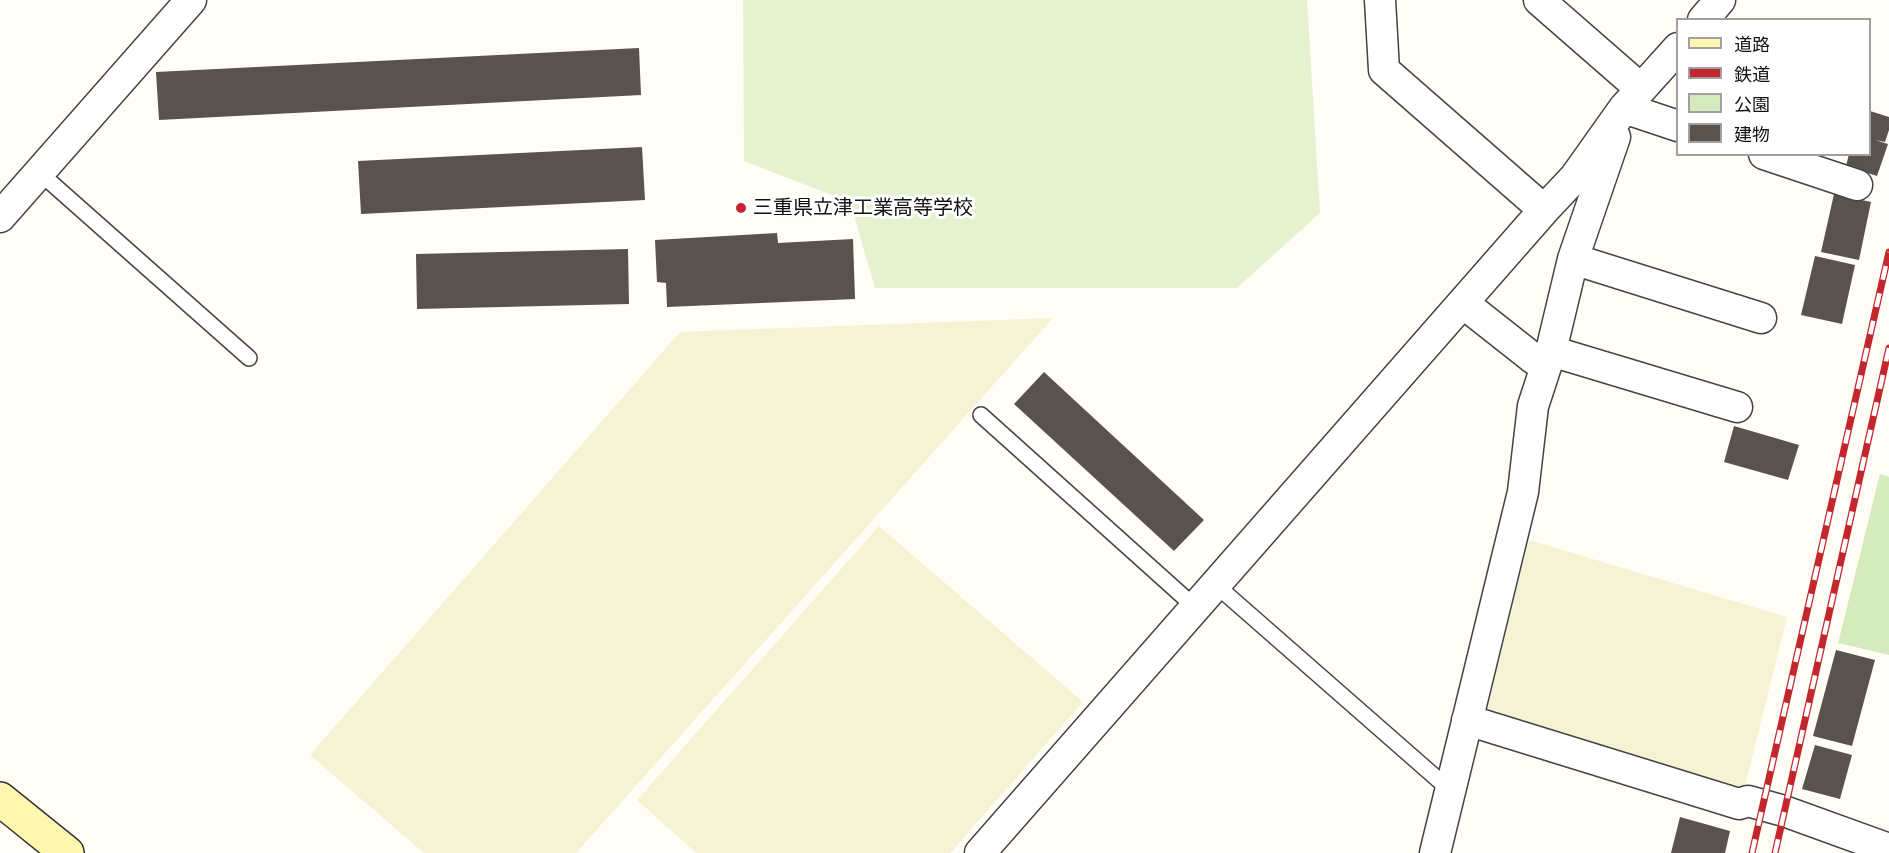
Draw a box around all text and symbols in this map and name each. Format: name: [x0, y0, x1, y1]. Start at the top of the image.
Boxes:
legend: [1676, 18, 1871, 156]
text: 道路: [1734, 32, 1770, 56]
text: 鉄道: [1734, 62, 1770, 86]
text: 公園: [1734, 92, 1770, 116]
text: 建物: [1734, 122, 1770, 146]
place label: 三重県立津工業高等学校: [753, 196, 973, 220]
marker: 三重県立津工業高等学校: [734, 201, 748, 215]

